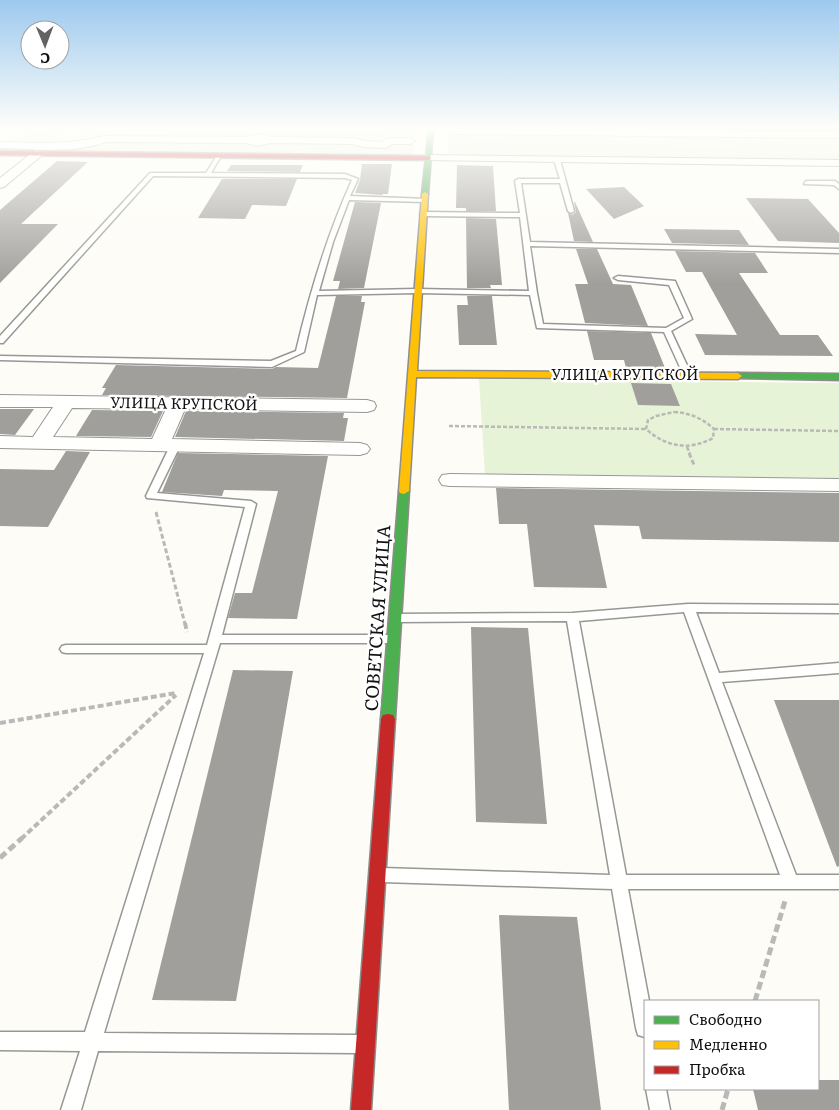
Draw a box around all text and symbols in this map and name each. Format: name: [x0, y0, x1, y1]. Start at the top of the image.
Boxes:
north arrow: [20, 20, 70, 70]
text: С: [40, 49, 50, 69]
street label: УЛИЦА КРУПСКОЙ: [551, 362, 699, 385]
street label: УЛИЦА КРУПСКОЙ: [110, 390, 258, 415]
street label: СОВЕТСКАЯ УЛИЦА: [357, 524, 396, 712]
legend: [644, 1000, 819, 1090]
text: Свободно: [689, 1007, 762, 1030]
text: Медленно: [689, 1032, 767, 1055]
text: Пробка: [689, 1057, 746, 1080]

